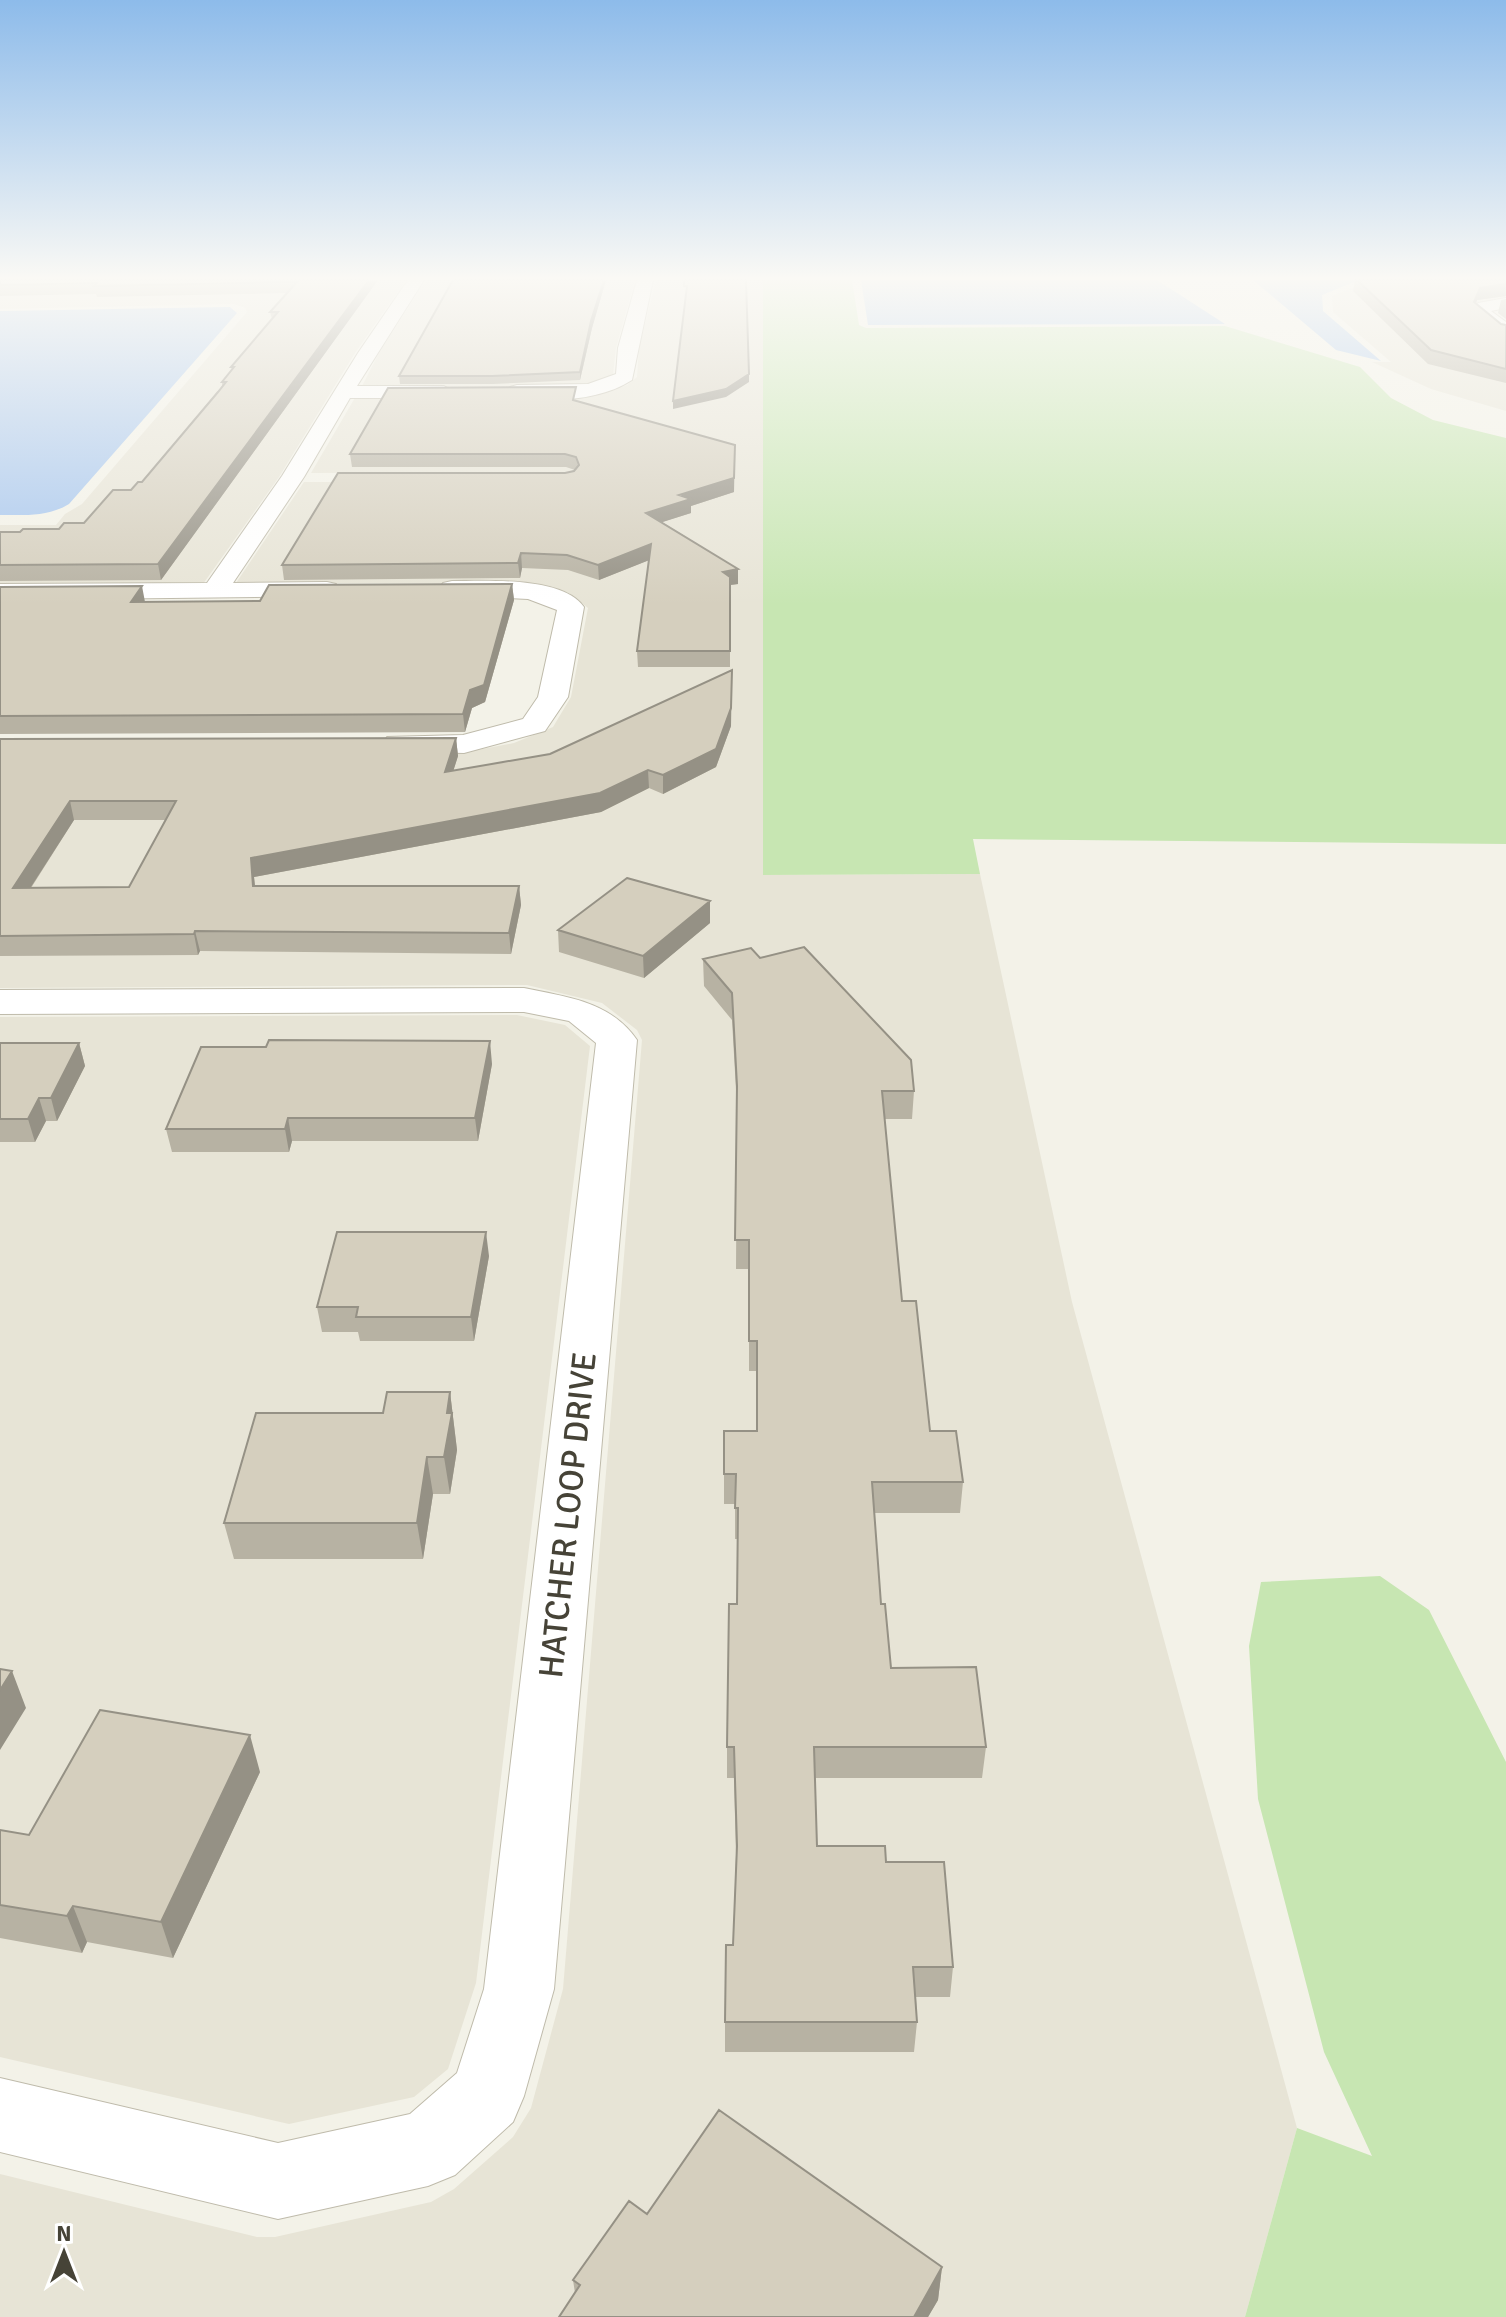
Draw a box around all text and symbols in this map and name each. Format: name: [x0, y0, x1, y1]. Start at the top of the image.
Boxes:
street label: HATCHER LOOP DRIVE: [530, 1350, 606, 1680]
north arrow: [24, 2213, 104, 2293]
text: N: [56, 2220, 72, 2247]

